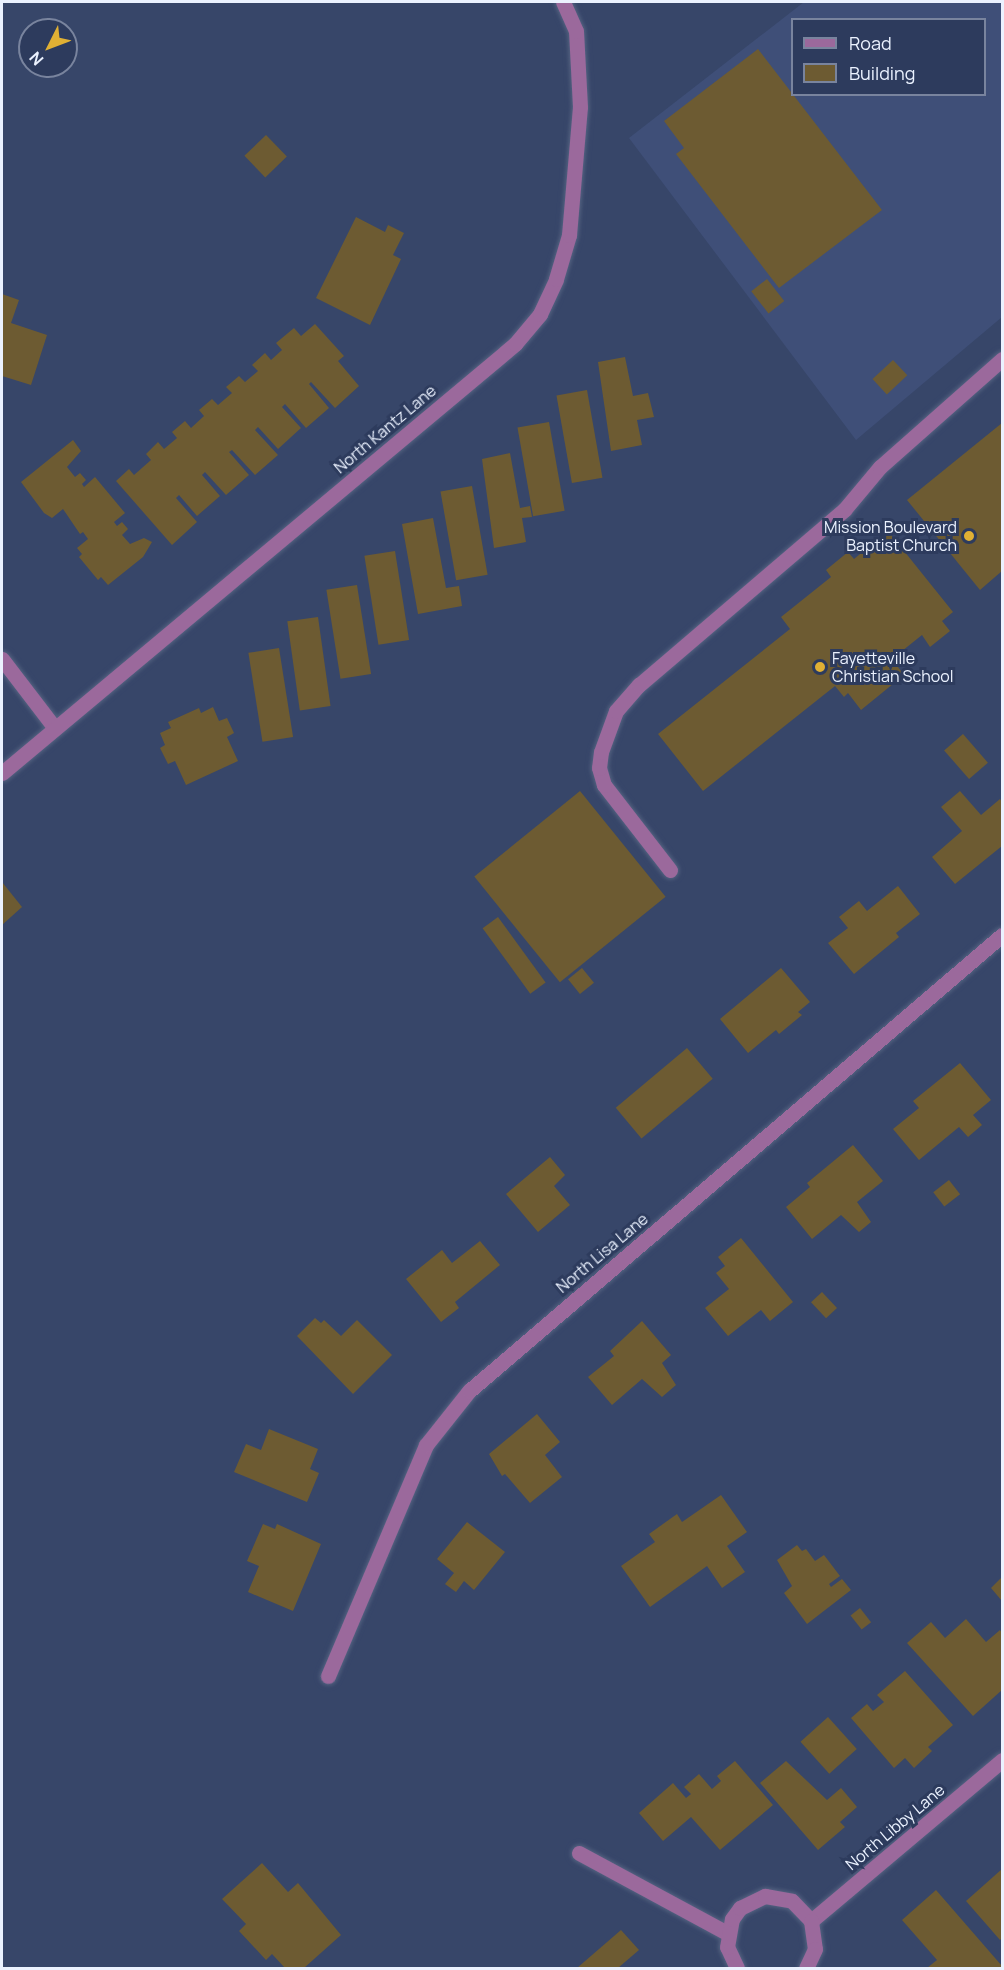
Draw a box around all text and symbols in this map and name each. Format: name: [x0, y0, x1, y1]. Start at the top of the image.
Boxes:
north arrow: [18, 18, 78, 78]
legend: [791, 18, 986, 96]
text: Road: [849, 31, 892, 55]
text: N: [24, 47, 48, 70]
text: Building: [849, 61, 915, 85]
street label: North Kantz Lane: [330, 381, 440, 477]
place label: Mission Boulevard Baptist Church: [824, 517, 957, 555]
marker: Mission Boulevard Baptist Church: [962, 529, 976, 543]
place label: Fayetteville Christian School: [832, 648, 953, 686]
marker: Fayetteville Christian School: [813, 660, 827, 674]
street label: North Lisa Lane: [552, 1209, 652, 1297]
street label: North Libby Lane: [842, 1780, 948, 1874]

